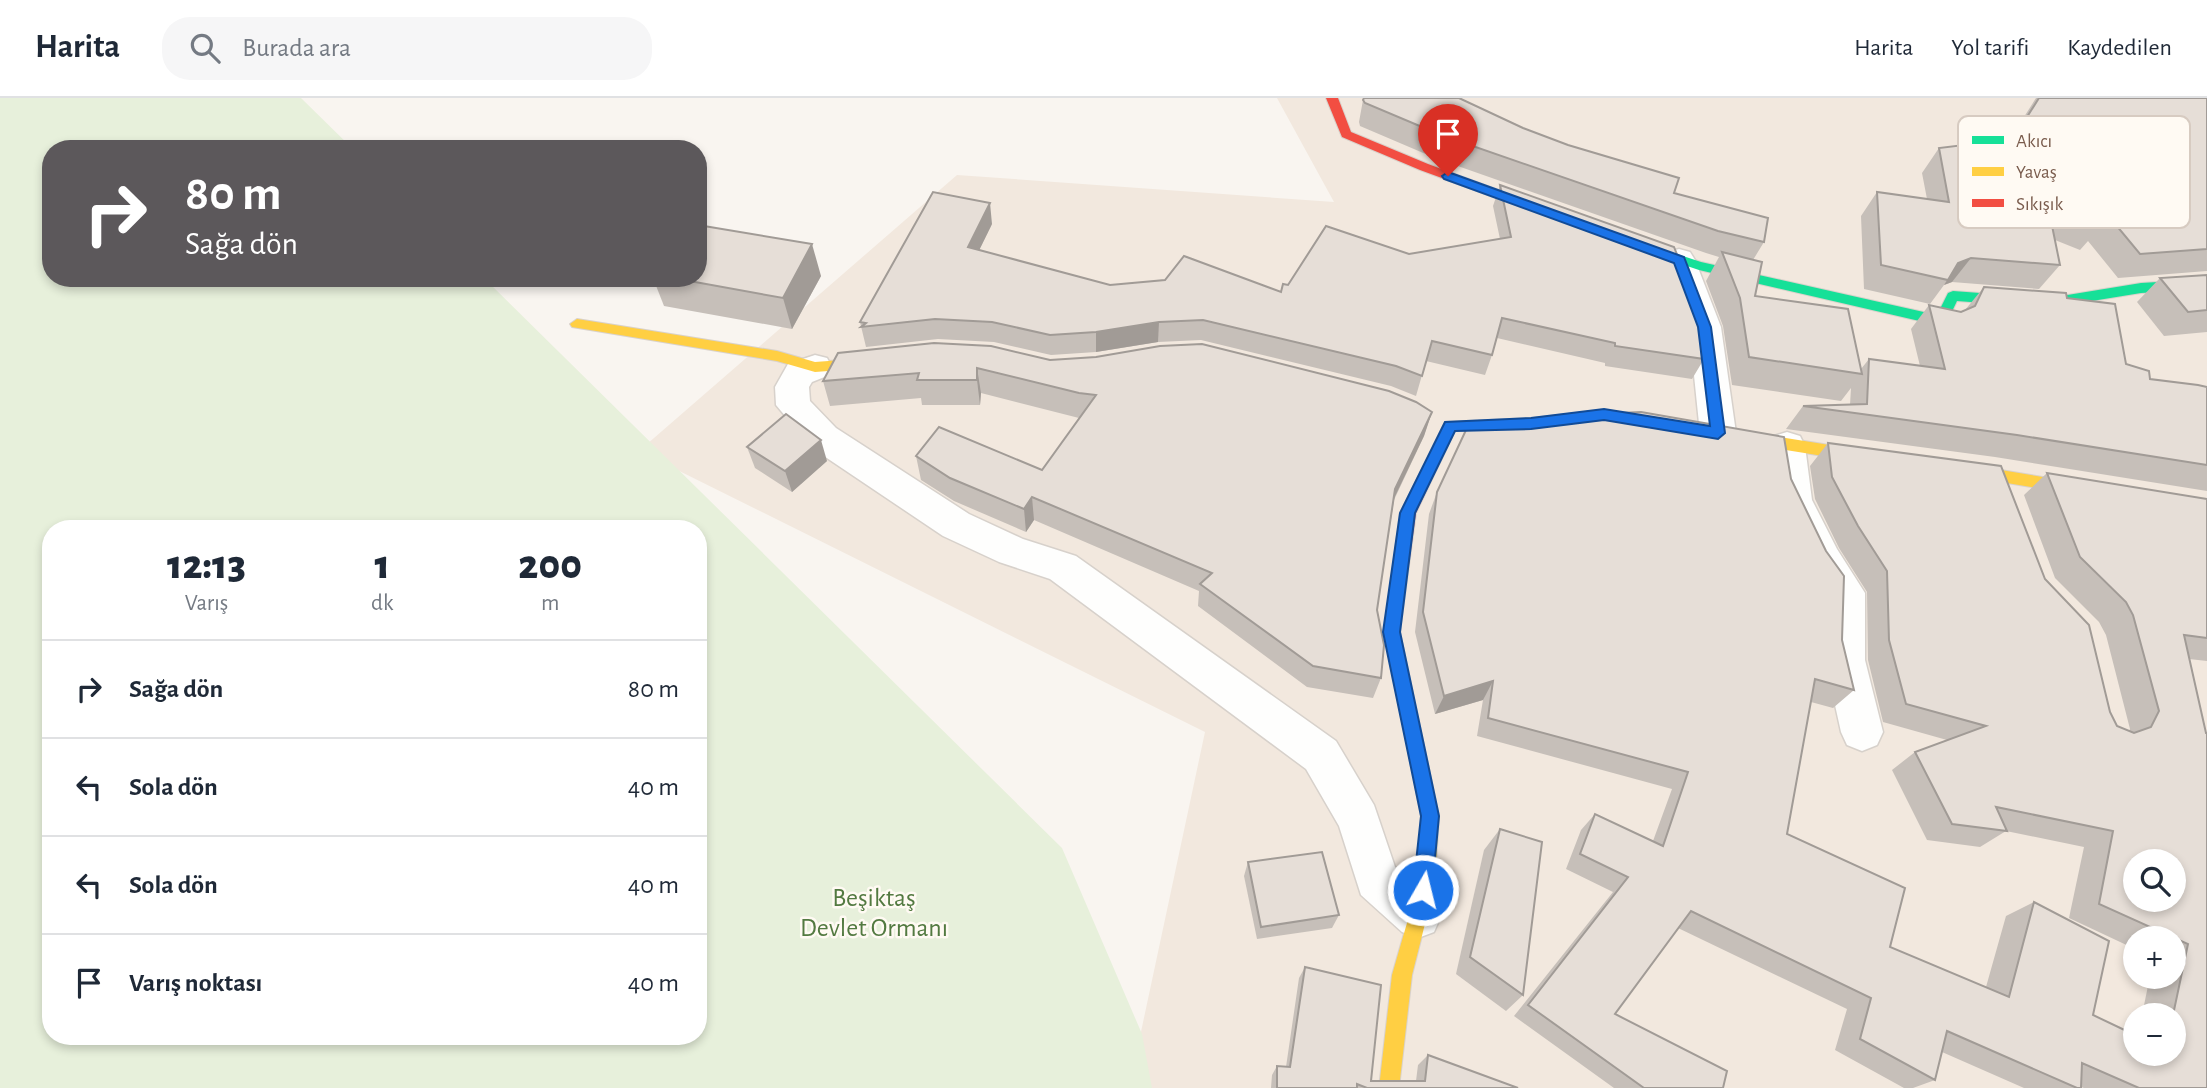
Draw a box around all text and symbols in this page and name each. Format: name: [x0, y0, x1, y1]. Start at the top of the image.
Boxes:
search box: [162, 17, 652, 80]
icon: search: [186, 29, 224, 67]
text: Harita: [35, 31, 120, 64]
text: Burada ara: [242, 35, 351, 61]
text: Harita: [1854, 36, 1913, 60]
text: Yol tarifi: [1951, 36, 2029, 60]
text: Kaydedilen: [2067, 36, 2172, 60]
pin: [1418, 104, 1478, 176]
icon: arrive: [1429, 115, 1467, 153]
legend: [1958, 116, 2190, 228]
text: Akıcı: [2016, 132, 2052, 151]
text: Yavaş: [2016, 163, 2057, 182]
icon: right: [70, 168, 161, 259]
text: 80 m: [185, 170, 282, 219]
text: Sıkışık: [2016, 195, 2063, 214]
text: Sağa dön: [185, 228, 298, 260]
text: 12:13: [167, 544, 246, 586]
text: 1: [374, 544, 390, 586]
text: 200: [518, 544, 582, 586]
text: Varış: [185, 592, 228, 615]
text: dk: [371, 592, 393, 615]
text: m: [541, 592, 559, 615]
icon: right: [70, 670, 108, 708]
text: Sağa dön: [129, 676, 223, 702]
text: 80 m: [628, 676, 679, 702]
icon: left: [70, 768, 108, 806]
text: Sola dön: [129, 774, 218, 800]
text: 40 m: [628, 774, 679, 800]
map controls: [2123, 849, 2186, 1066]
button: search: [2123, 849, 2186, 912]
position arrow: [1386, 853, 1460, 927]
icon: left: [70, 866, 108, 904]
text: Sola dön: [129, 872, 218, 898]
text: 40 m: [628, 872, 679, 898]
park label: Beşiktaş Devlet Ormanı: [800, 885, 948, 941]
button: +: [2123, 926, 2186, 989]
icon: arrive: [70, 964, 108, 1002]
text: Varış noktası: [129, 970, 262, 996]
text: 40 m: [628, 970, 679, 996]
button: −: [2123, 1003, 2186, 1066]

